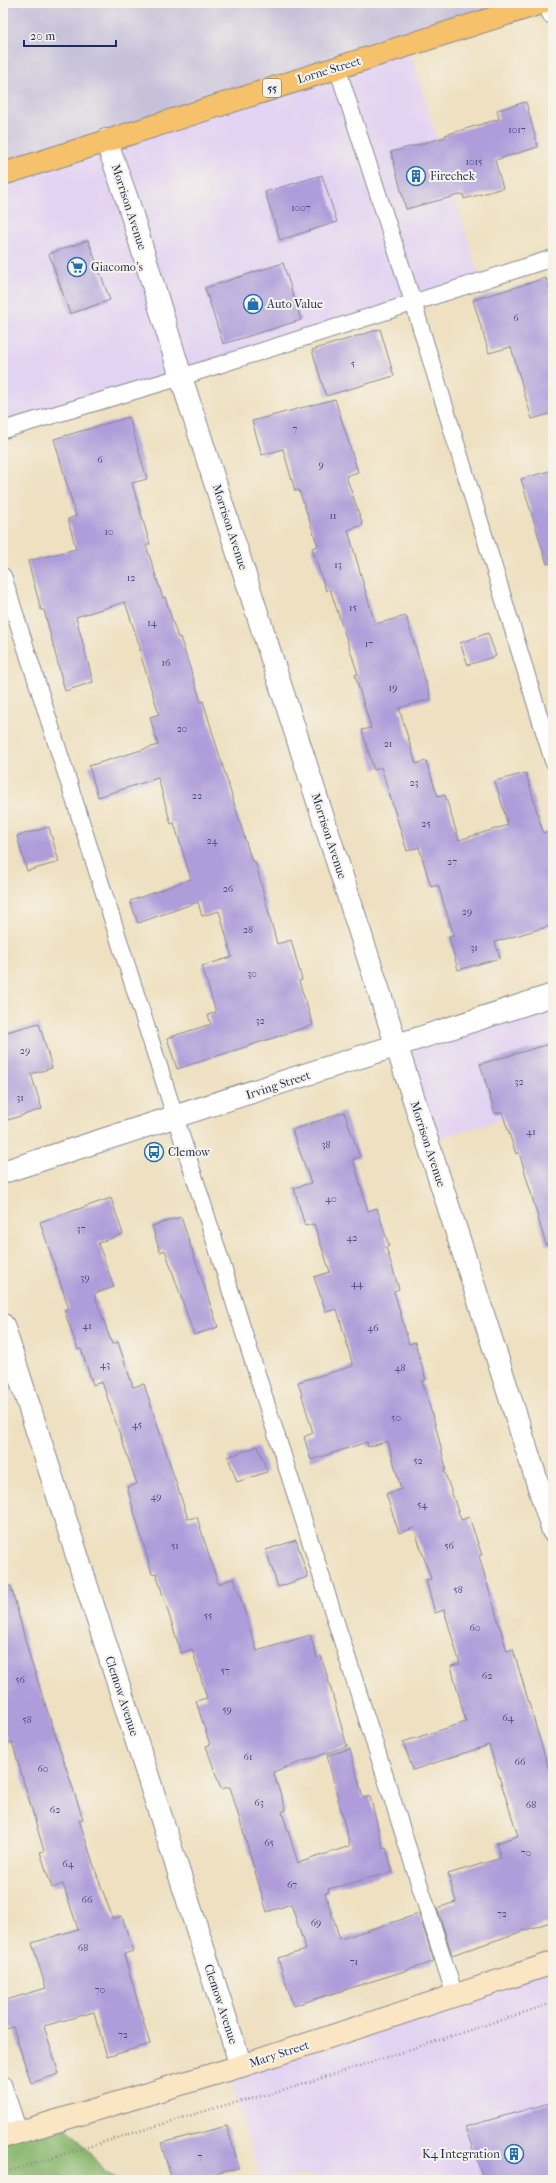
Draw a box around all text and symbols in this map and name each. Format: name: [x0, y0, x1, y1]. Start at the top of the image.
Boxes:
scale bar: [24, 22, 116, 48]
text: 20 m: [30, 29, 55, 43]
street label: Lorne Street: [296, 54, 363, 86]
road number: 55: [263, 79, 281, 97]
house number: 1017: [508, 124, 526, 136]
house number: 1015: [466, 156, 482, 168]
street label: Morrison Avenue: [109, 162, 149, 252]
building icon: Firechek: [405, 165, 427, 187]
place label: Firechek: [430, 169, 476, 183]
house number: 1007: [291, 202, 311, 214]
supermarket icon: Giacomo's: [66, 256, 88, 278]
place label: Giacomo's: [91, 260, 143, 274]
shop icon: Auto Value: [242, 293, 264, 315]
place label: Auto Value: [266, 297, 323, 311]
house number: 6: [513, 312, 519, 324]
house number: 5: [351, 358, 355, 370]
house number: 7: [293, 423, 298, 435]
house number: 6: [97, 454, 103, 466]
house number: 9: [318, 459, 324, 471]
street label: Morrison Avenue: [210, 482, 250, 572]
house number: 11: [329, 510, 337, 522]
house number: 10: [104, 526, 114, 538]
house number: 13: [334, 559, 342, 571]
house number: 12: [127, 572, 135, 584]
house number: 15: [349, 602, 357, 614]
house number: 14: [147, 617, 158, 629]
house number: 17: [365, 638, 373, 650]
house number: 16: [162, 657, 171, 669]
house number: 19: [389, 682, 397, 694]
house number: 20: [177, 723, 187, 735]
house number: 21: [384, 738, 392, 750]
house number: 23: [409, 777, 419, 789]
house number: 22: [192, 790, 202, 802]
street label: Morrison Avenue: [309, 791, 349, 881]
house number: 25: [421, 818, 431, 830]
house number: 24: [206, 835, 219, 847]
house number: 27: [447, 856, 457, 868]
house number: 26: [223, 883, 234, 895]
house number: 29: [462, 906, 472, 918]
house number: 28: [243, 924, 253, 936]
house number: 31: [470, 942, 478, 954]
house number: 30: [247, 968, 257, 980]
house number: 32: [255, 1015, 265, 1027]
house number: 29: [20, 1045, 30, 1057]
street label: Irving Street: [244, 1068, 313, 1102]
house number: 32: [514, 1076, 524, 1088]
house number: 31: [16, 1092, 24, 1104]
street label: Morrison Avenue: [408, 1099, 448, 1189]
house number: 41: [526, 1126, 536, 1138]
house number: 38: [321, 1139, 331, 1151]
bus stop icon: Clemow: [143, 1141, 165, 1163]
place label: Clemow: [168, 1145, 211, 1159]
house number: 40: [325, 1193, 337, 1205]
house number: 37: [77, 1223, 86, 1235]
house number: 42: [346, 1232, 358, 1244]
house number: 39: [80, 1272, 90, 1284]
house number: 44: [351, 1278, 364, 1290]
house number: 41: [82, 1320, 92, 1332]
house number: 46: [367, 1322, 379, 1334]
house number: 43: [100, 1359, 110, 1371]
house number: 48: [395, 1362, 405, 1374]
house number: 50: [391, 1412, 401, 1424]
house number: 45: [132, 1419, 142, 1431]
house number: 52: [413, 1455, 423, 1467]
house number: 49: [150, 1491, 162, 1503]
house number: 54: [417, 1499, 428, 1511]
house number: 51: [171, 1540, 179, 1552]
house number: 56: [444, 1540, 454, 1552]
house number: 58: [453, 1584, 463, 1596]
house number: 55: [204, 1610, 212, 1622]
house number: 60: [470, 1622, 480, 1634]
street label: Clemow Avenue: [102, 1654, 142, 1738]
house number: 57: [220, 1665, 230, 1677]
house number: 62: [482, 1670, 492, 1682]
house number: 56: [15, 1674, 25, 1686]
house number: 59: [222, 1704, 232, 1716]
house number: 64: [502, 1712, 515, 1724]
house number: 58: [22, 1714, 32, 1726]
house number: 61: [244, 1751, 252, 1763]
house number: 66: [515, 1756, 526, 1768]
house number: 60: [38, 1763, 48, 1775]
house number: 63: [254, 1797, 264, 1809]
house number: 68: [526, 1799, 536, 1811]
house number: 62: [50, 1804, 60, 1816]
house number: 65: [264, 1837, 274, 1849]
house number: 70: [521, 1847, 531, 1859]
house number: 64: [62, 1858, 75, 1870]
house number: 67: [287, 1879, 297, 1891]
house number: 66: [82, 1894, 93, 1906]
house number: 72: [497, 1908, 507, 1920]
house number: 69: [311, 1917, 321, 1929]
house number: 68: [78, 1942, 88, 1954]
house number: 71: [350, 1956, 358, 1968]
street label: Clemow Avenue: [201, 1962, 241, 2046]
house number: 70: [95, 1984, 105, 1996]
house number: 72: [118, 2029, 128, 2041]
street label: Mary Street: [247, 2038, 311, 2070]
building icon: K4 Integration: [503, 2143, 525, 2165]
place label: K4 Integration: [422, 2147, 500, 2161]
house number: 7: [198, 2151, 203, 2163]

